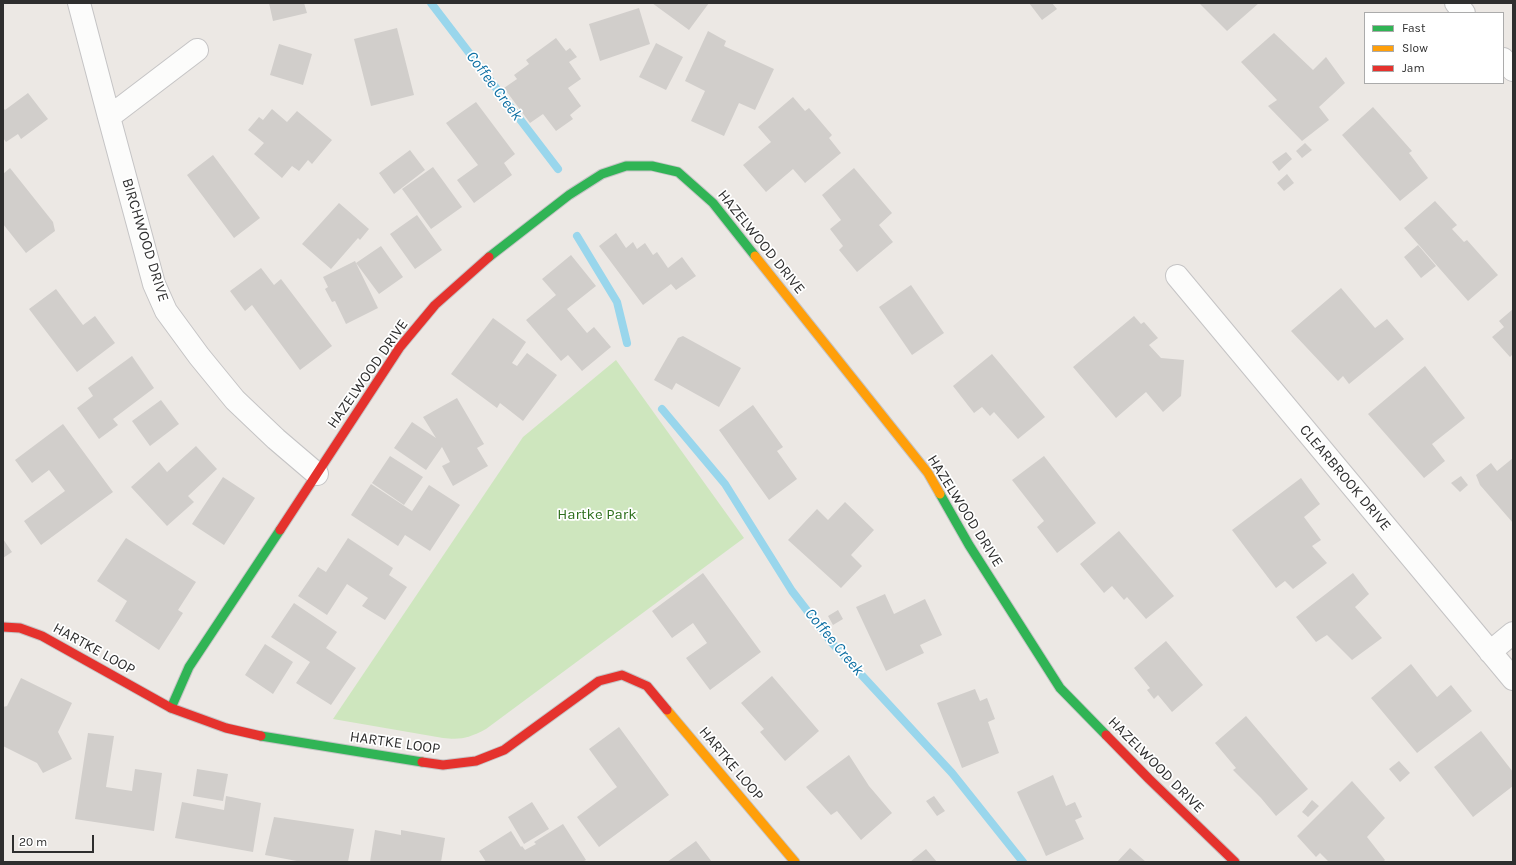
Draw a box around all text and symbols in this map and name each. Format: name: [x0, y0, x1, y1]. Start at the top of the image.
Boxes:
legend: [1364, 12, 1504, 84]
text: Fast: [1402, 21, 1425, 35]
text: Slow: [1402, 41, 1428, 55]
water label: Coffee Creek: [462, 47, 526, 125]
text: Jam: [1402, 61, 1425, 75]
street label: BIRCHWOOD DRIVE: [118, 176, 172, 304]
street label: HAZELWOOD DRIVE: [713, 186, 809, 298]
street label: HAZELWOOD DRIVE: [324, 316, 412, 432]
street label: CLEARBROOK DRIVE: [1295, 421, 1395, 535]
street label: HAZELWOOD DRIVE: [923, 452, 1007, 570]
park label: Hartke Park: [557, 506, 637, 524]
water label: Coffee Creek: [800, 604, 868, 680]
street label: HARTKE LOOP: [50, 619, 138, 679]
street label: HAZELWOOD DRIVE: [1104, 713, 1208, 817]
street label: HARTKE LOOP: [695, 723, 767, 805]
street label: HARTKE LOOP: [349, 728, 441, 758]
scale bar: [14, 827, 96, 853]
text: 20 m: [19, 835, 47, 849]

